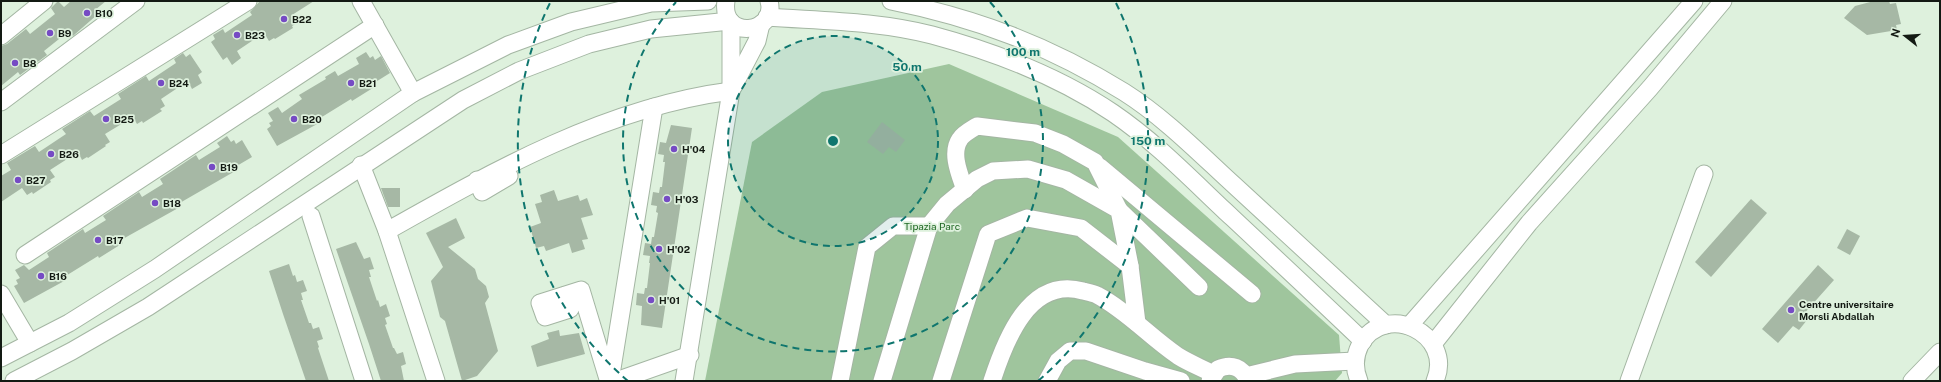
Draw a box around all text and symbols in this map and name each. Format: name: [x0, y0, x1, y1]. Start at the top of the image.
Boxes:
place label: B10: [95, 7, 113, 19]
marker: B10: [82, 8, 92, 18]
place label: B22: [292, 13, 312, 25]
marker: B22: [279, 14, 289, 24]
north arrow: [1885, 16, 1925, 56]
place label: B9: [58, 27, 72, 39]
text: N: [1888, 27, 1902, 39]
marker: B9: [45, 28, 55, 38]
place label: B23: [245, 29, 265, 41]
marker: B23: [232, 30, 242, 40]
text: 100 m: [1006, 45, 1040, 59]
place label: B8: [23, 57, 37, 69]
marker: B8: [10, 58, 20, 68]
text: 50 m: [892, 60, 922, 74]
place label: B24: [169, 77, 189, 89]
place label: B21: [359, 77, 376, 89]
marker: B24: [156, 78, 166, 88]
marker: B21: [346, 78, 356, 88]
place label: B25: [114, 113, 134, 125]
place label: B20: [302, 113, 322, 125]
marker: B25: [101, 114, 111, 124]
marker: B20: [289, 114, 299, 124]
centre of rings: [826, 134, 840, 148]
text: 150 m: [1131, 134, 1165, 148]
place label: H'04: [682, 143, 706, 155]
marker: H'04: [669, 144, 679, 154]
place label: B26: [59, 148, 79, 160]
marker: B26: [46, 149, 56, 159]
place label: B19: [220, 161, 238, 173]
marker: B19: [207, 162, 217, 172]
place label: B27: [26, 174, 45, 186]
marker: B27: [13, 175, 23, 185]
place label: H'03: [675, 193, 699, 205]
marker: H'03: [662, 194, 672, 204]
place label: B18: [163, 197, 181, 209]
marker: B18: [150, 198, 160, 208]
park label: Tipazia Parc: [904, 220, 960, 232]
place label: B17: [106, 234, 123, 246]
marker: B17: [93, 235, 103, 245]
place label: H'02: [667, 243, 690, 255]
marker: H'02: [654, 244, 664, 254]
place label: B16: [49, 270, 67, 282]
marker: B16: [36, 271, 46, 281]
place label: H'01: [659, 294, 680, 306]
marker: H'01: [646, 295, 656, 305]
place label: Centre universitaire Morsli Abdallah: [1799, 298, 1894, 322]
marker: Centre universitaire Morsli Abdallah: [1786, 305, 1796, 315]

